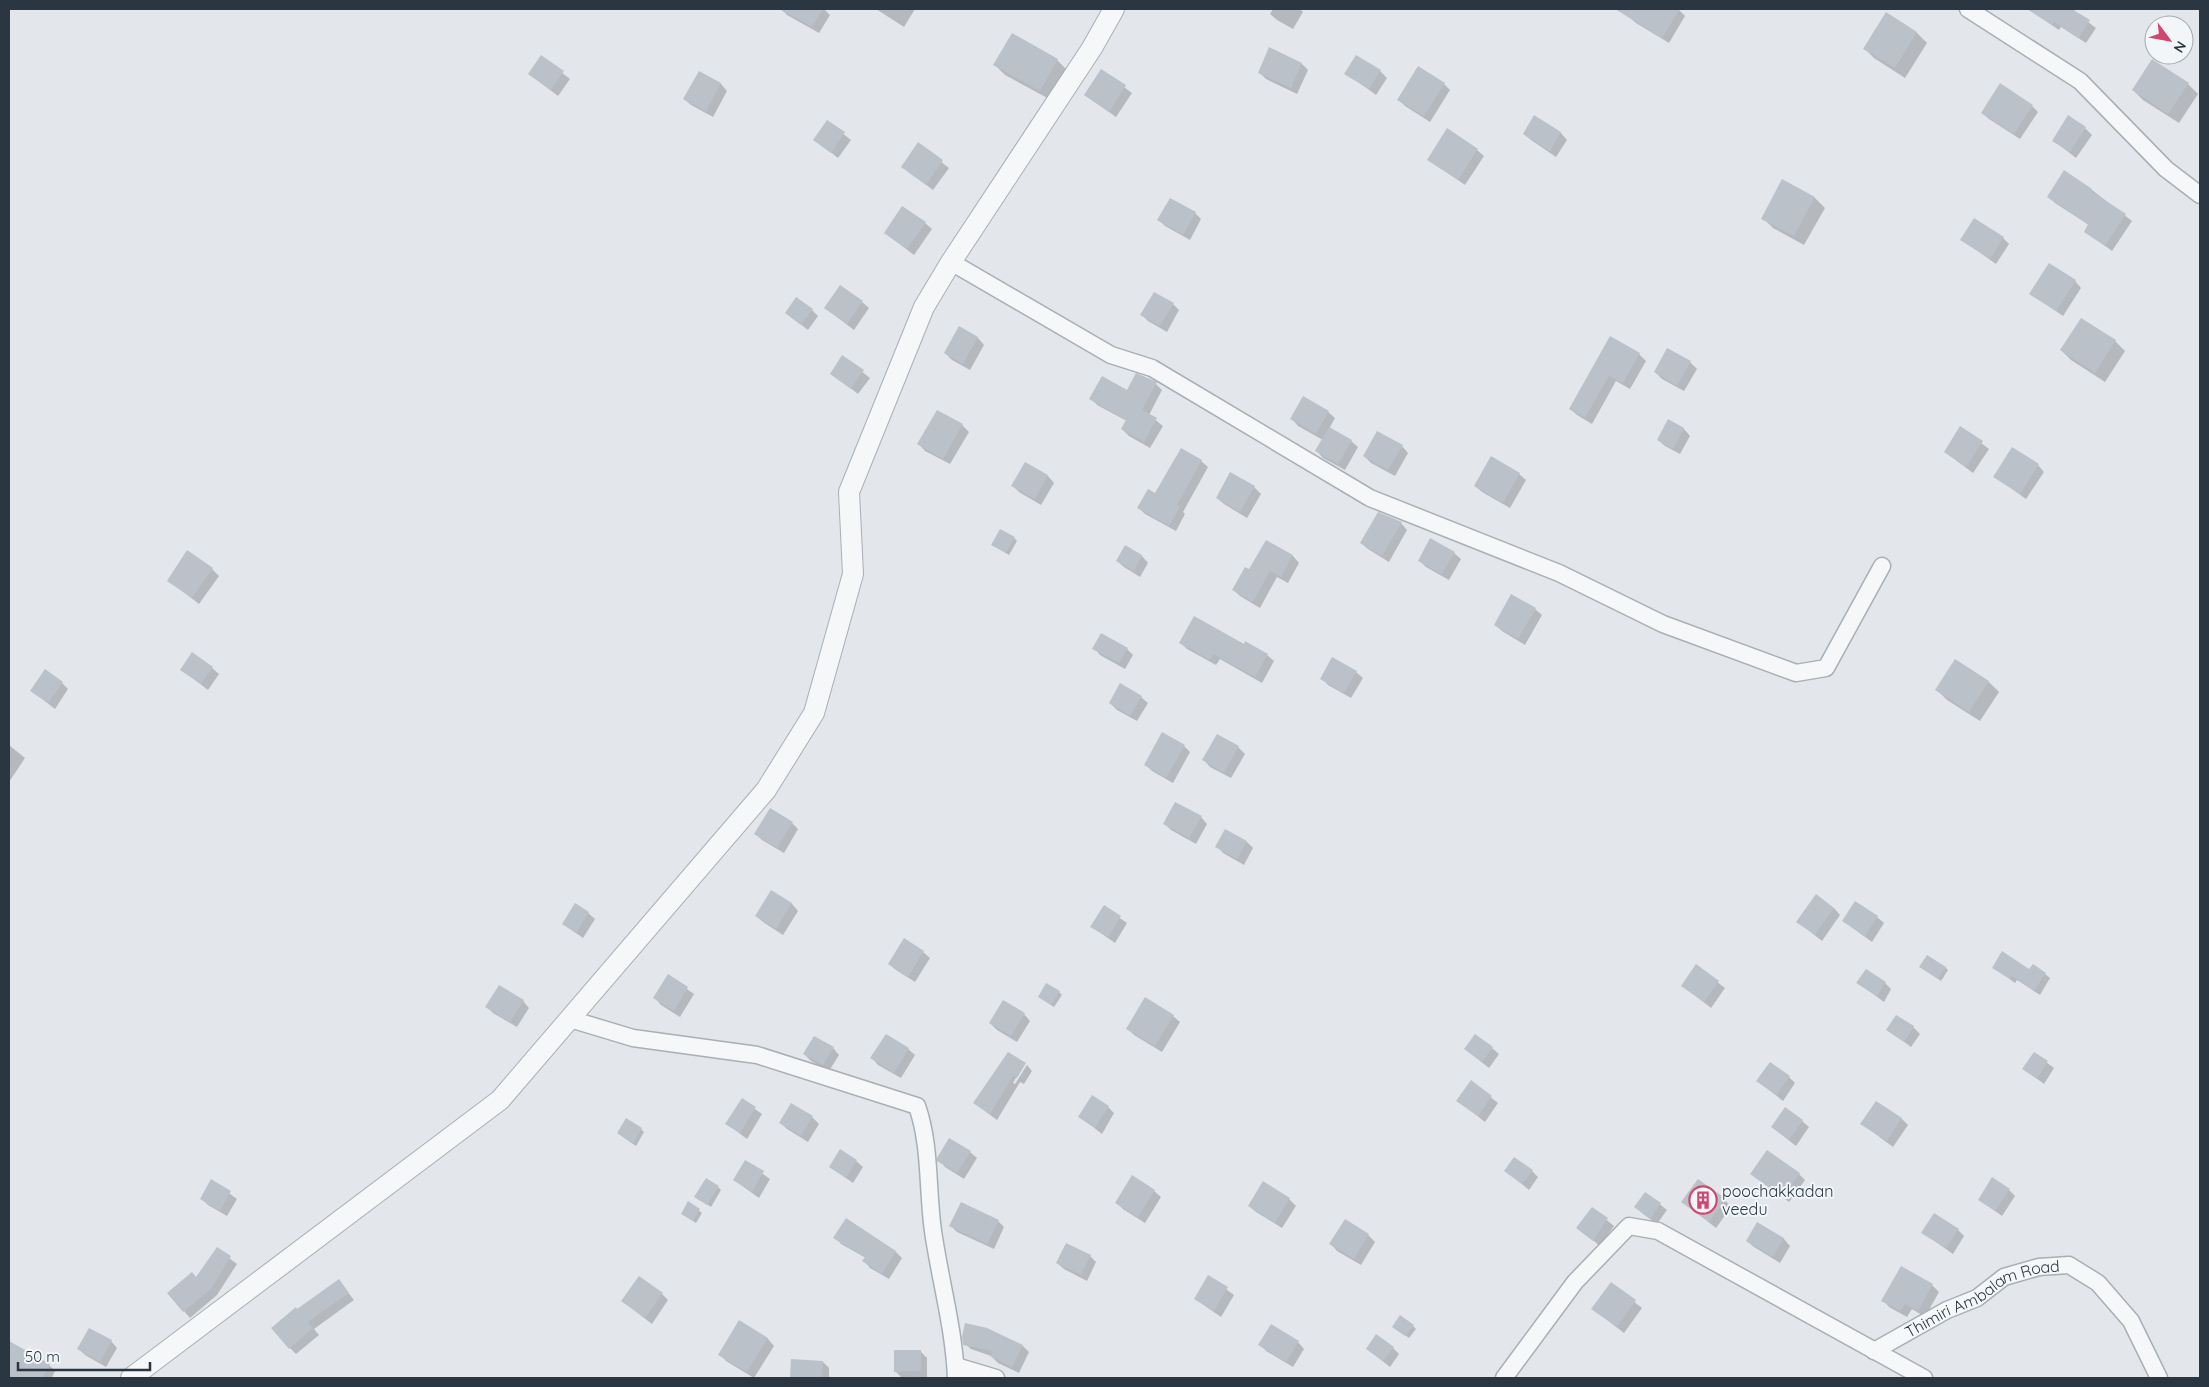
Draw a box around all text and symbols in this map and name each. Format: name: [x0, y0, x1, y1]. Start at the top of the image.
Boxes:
north arrow: [2144, 15, 2194, 65]
text: N: [2170, 38, 2190, 56]
place label: poochakkadan veedu: [1722, 1181, 1833, 1219]
building icon: poochakkadan veedu: [1688, 1185, 1718, 1215]
street label: Thimiri Ambalam Road: [1901, 1256, 2060, 1342]
scale bar: [18, 1340, 150, 1372]
text: 50 m: [25, 1347, 60, 1366]

